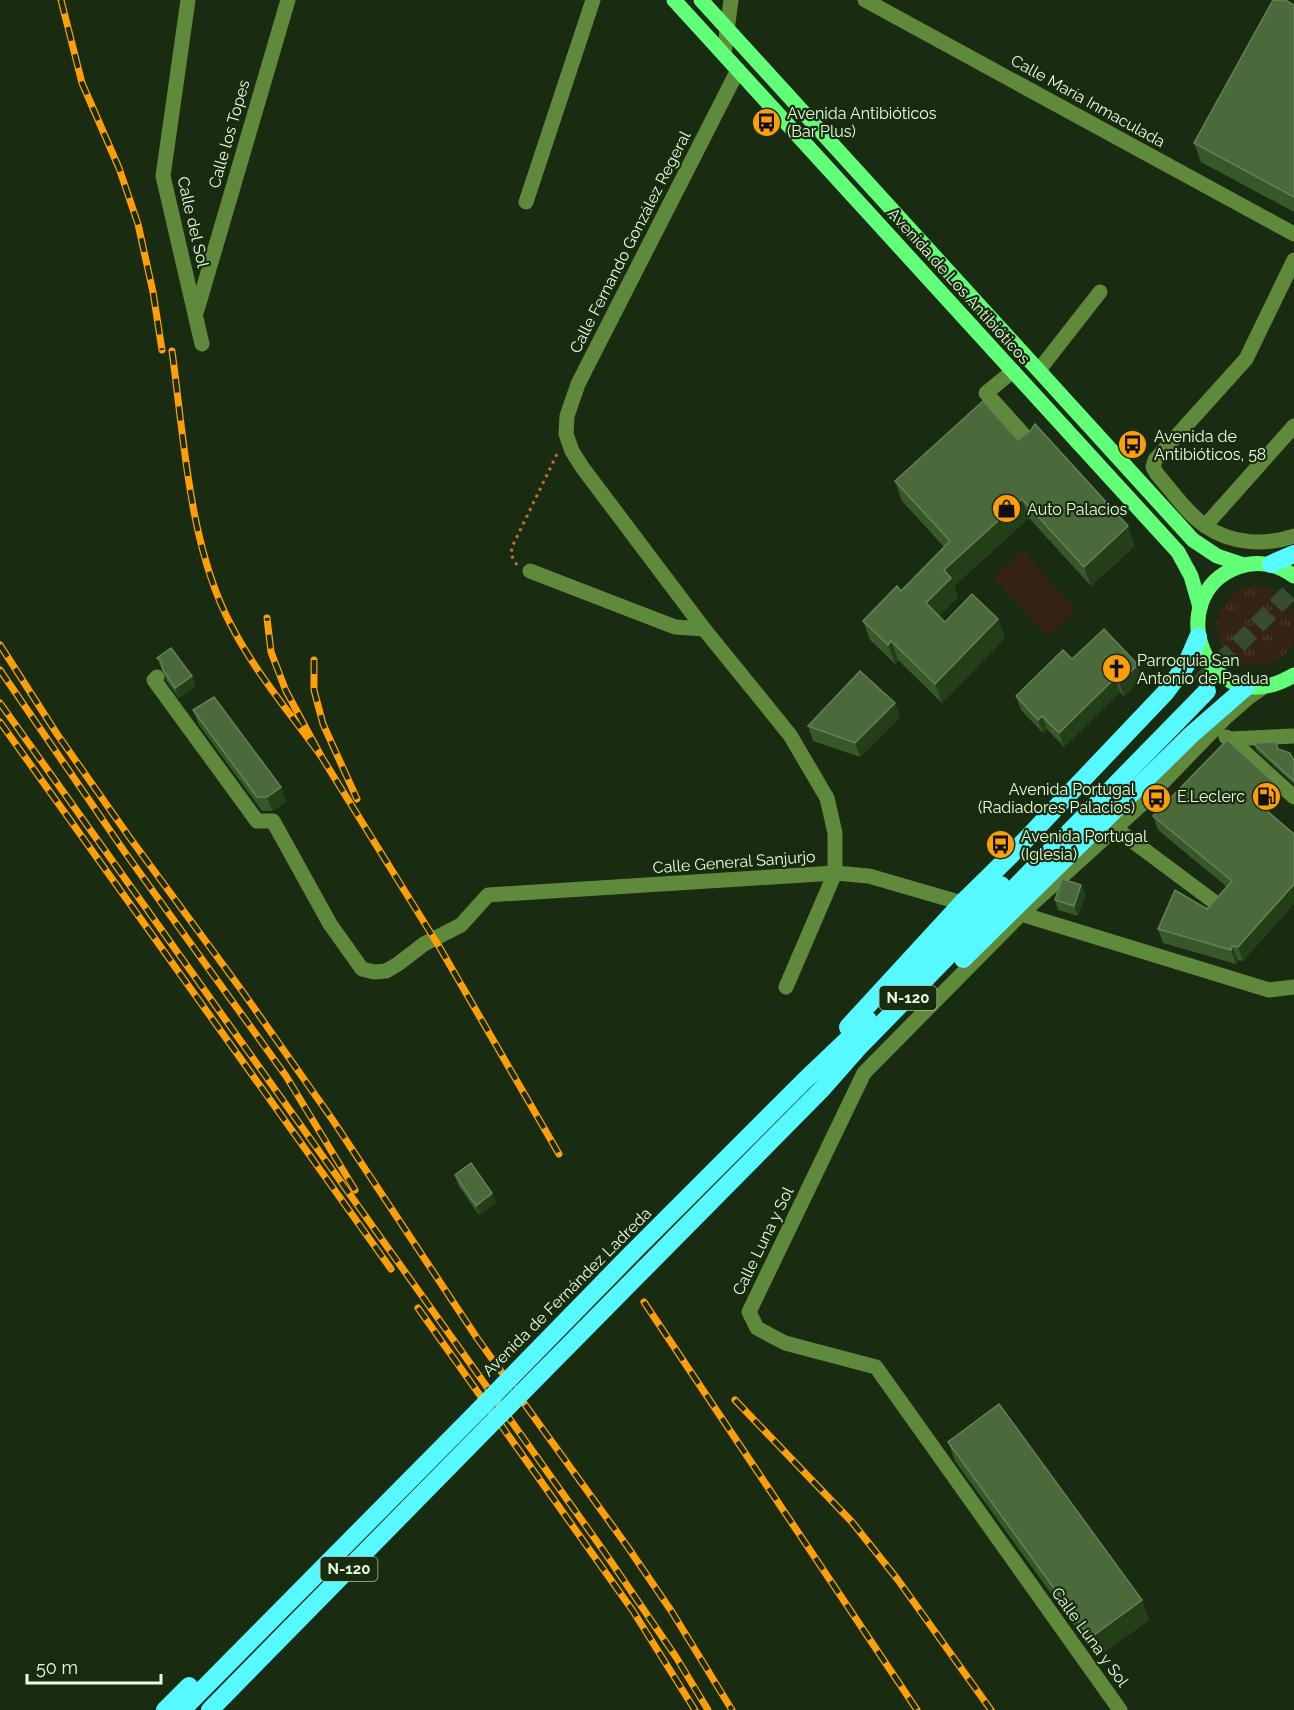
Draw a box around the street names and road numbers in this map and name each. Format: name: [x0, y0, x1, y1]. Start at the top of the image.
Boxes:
street label: Calle María Inmaculada: [1008, 51, 1168, 151]
street label: Calle los Topes: [204, 78, 254, 190]
street label: Calle Fernando González Regeral: [566, 127, 695, 356]
street label: Calle del Sol: [173, 175, 213, 270]
street label: Avenida de Los Antibióticos: [884, 204, 1034, 368]
street label: Calle General Sanjurjo: [652, 847, 816, 877]
road number: N-120: [880, 986, 936, 1010]
street label: Calle Luna y Sol: [729, 1183, 798, 1298]
street label: Avenida de Fernández Ladreda: [479, 1204, 655, 1380]
road number: N-120: [320, 1557, 378, 1581]
street label: Calle Luna y Sol: [1048, 1584, 1133, 1691]

